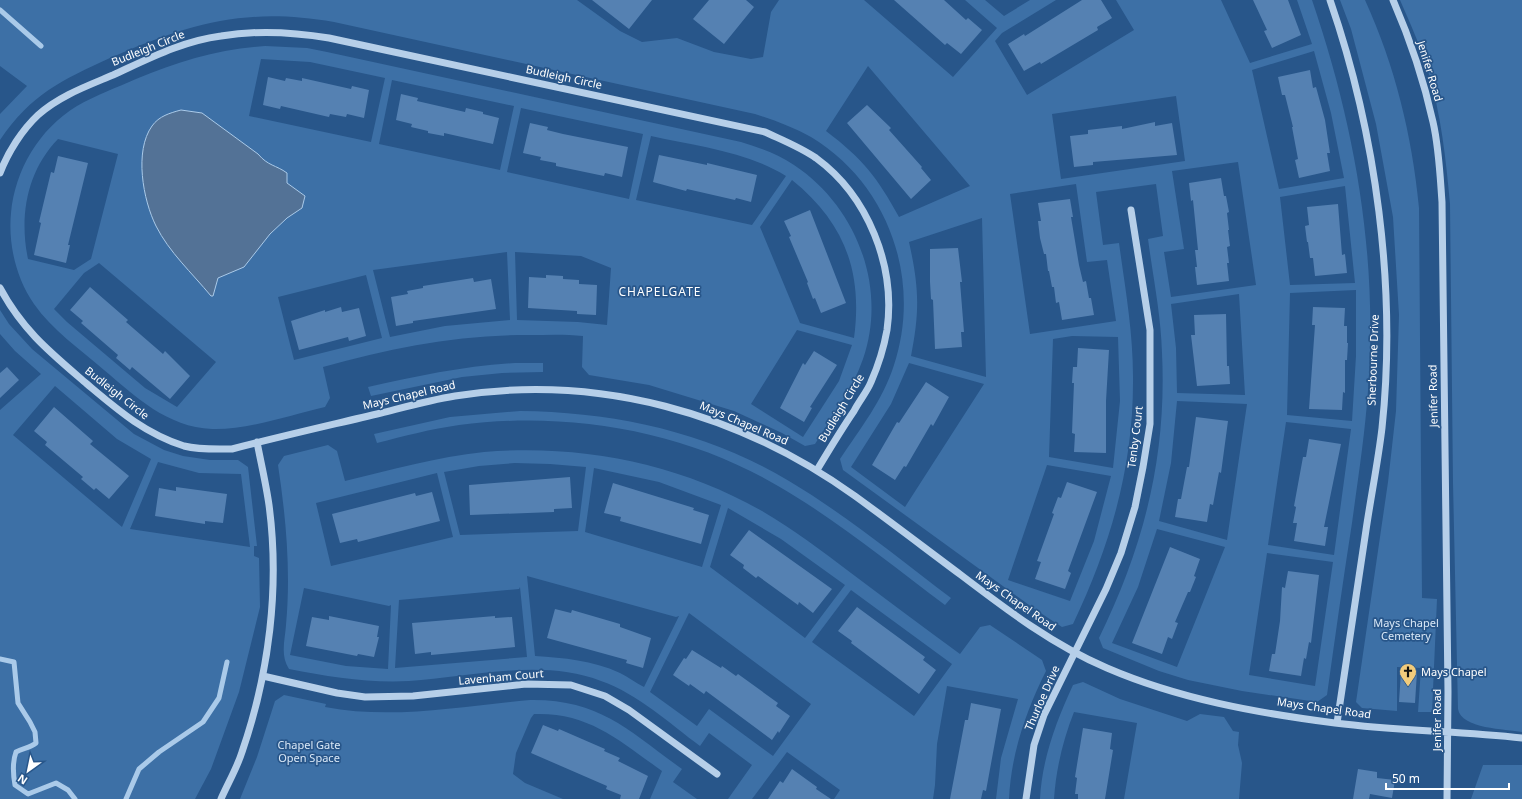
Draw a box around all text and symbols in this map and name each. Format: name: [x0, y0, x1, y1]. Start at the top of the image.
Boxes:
street label: Budleigh Circle: [109, 26, 187, 69]
street label: Jenifer Road: [1414, 38, 1447, 103]
street label: Budleigh Circle: [525, 61, 604, 92]
district label: CHAPELGATE: [618, 283, 702, 300]
street label: Sherbourne Drive: [1363, 314, 1382, 406]
street label: Budleigh Circle: [82, 363, 152, 422]
street label: Jenifer Road: [1424, 365, 1441, 428]
street label: Budleigh Circle: [814, 371, 867, 445]
street label: Mays Chapel Road: [361, 377, 457, 412]
street label: Mays Chapel Road: [698, 397, 791, 448]
street label: Tenby Court: [1123, 405, 1146, 469]
street label: Mays Chapel Road: [973, 567, 1059, 634]
park label: Mays Chapel Cemetery: [1373, 615, 1439, 643]
church icon: Mays Chapel: [1398, 662, 1418, 687]
street label: Thurloe Drive: [1020, 663, 1063, 733]
place label: Mays Chapel: [1421, 664, 1487, 679]
street label: Lavenham Court: [458, 665, 544, 688]
street label: Jenifer Road: [1429, 689, 1444, 752]
street label: Mays Chapel Road: [1276, 693, 1372, 722]
park label: Chapel Gate Open Space: [278, 737, 340, 765]
north arrow: [8, 751, 48, 791]
scale bar: [1386, 765, 1509, 791]
text: 50 m: [1392, 770, 1420, 787]
text: N: [14, 771, 30, 789]

